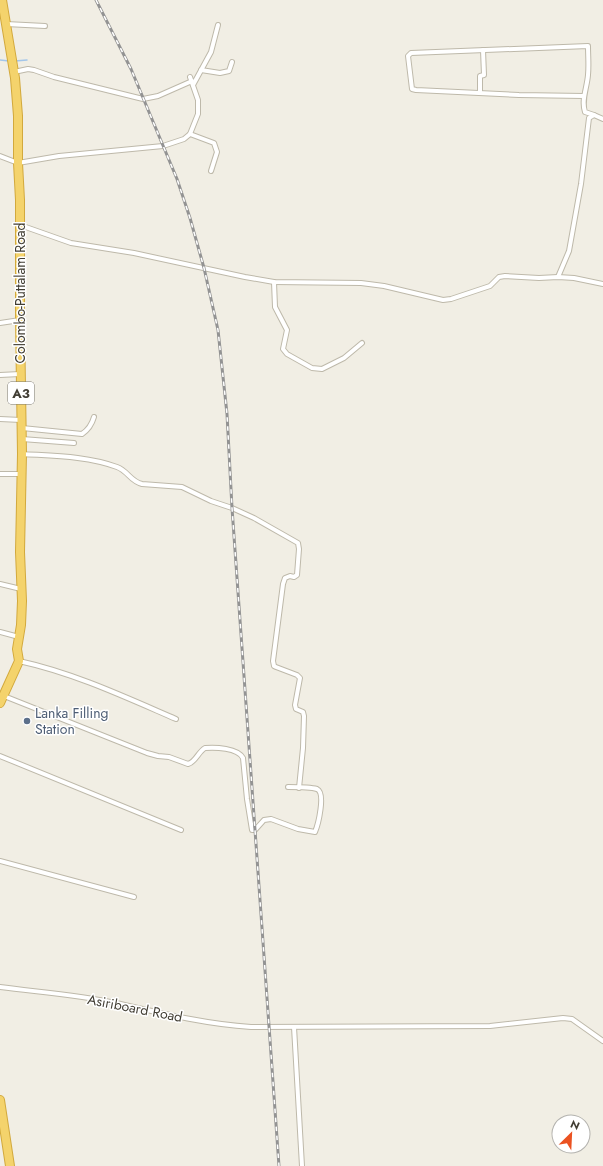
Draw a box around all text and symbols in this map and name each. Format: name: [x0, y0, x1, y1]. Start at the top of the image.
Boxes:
street label: Colombo-Puttalam Road: [10, 222, 30, 364]
road number: A3: [8, 382, 34, 404]
place label: Lanka Filling Station: [35, 703, 109, 739]
marker: Lanka Filling Station: [22, 716, 32, 726]
street label: Asiriboard Road: [86, 989, 184, 1027]
north arrow: [551, 1114, 591, 1154]
text: N: [568, 1116, 582, 1134]

